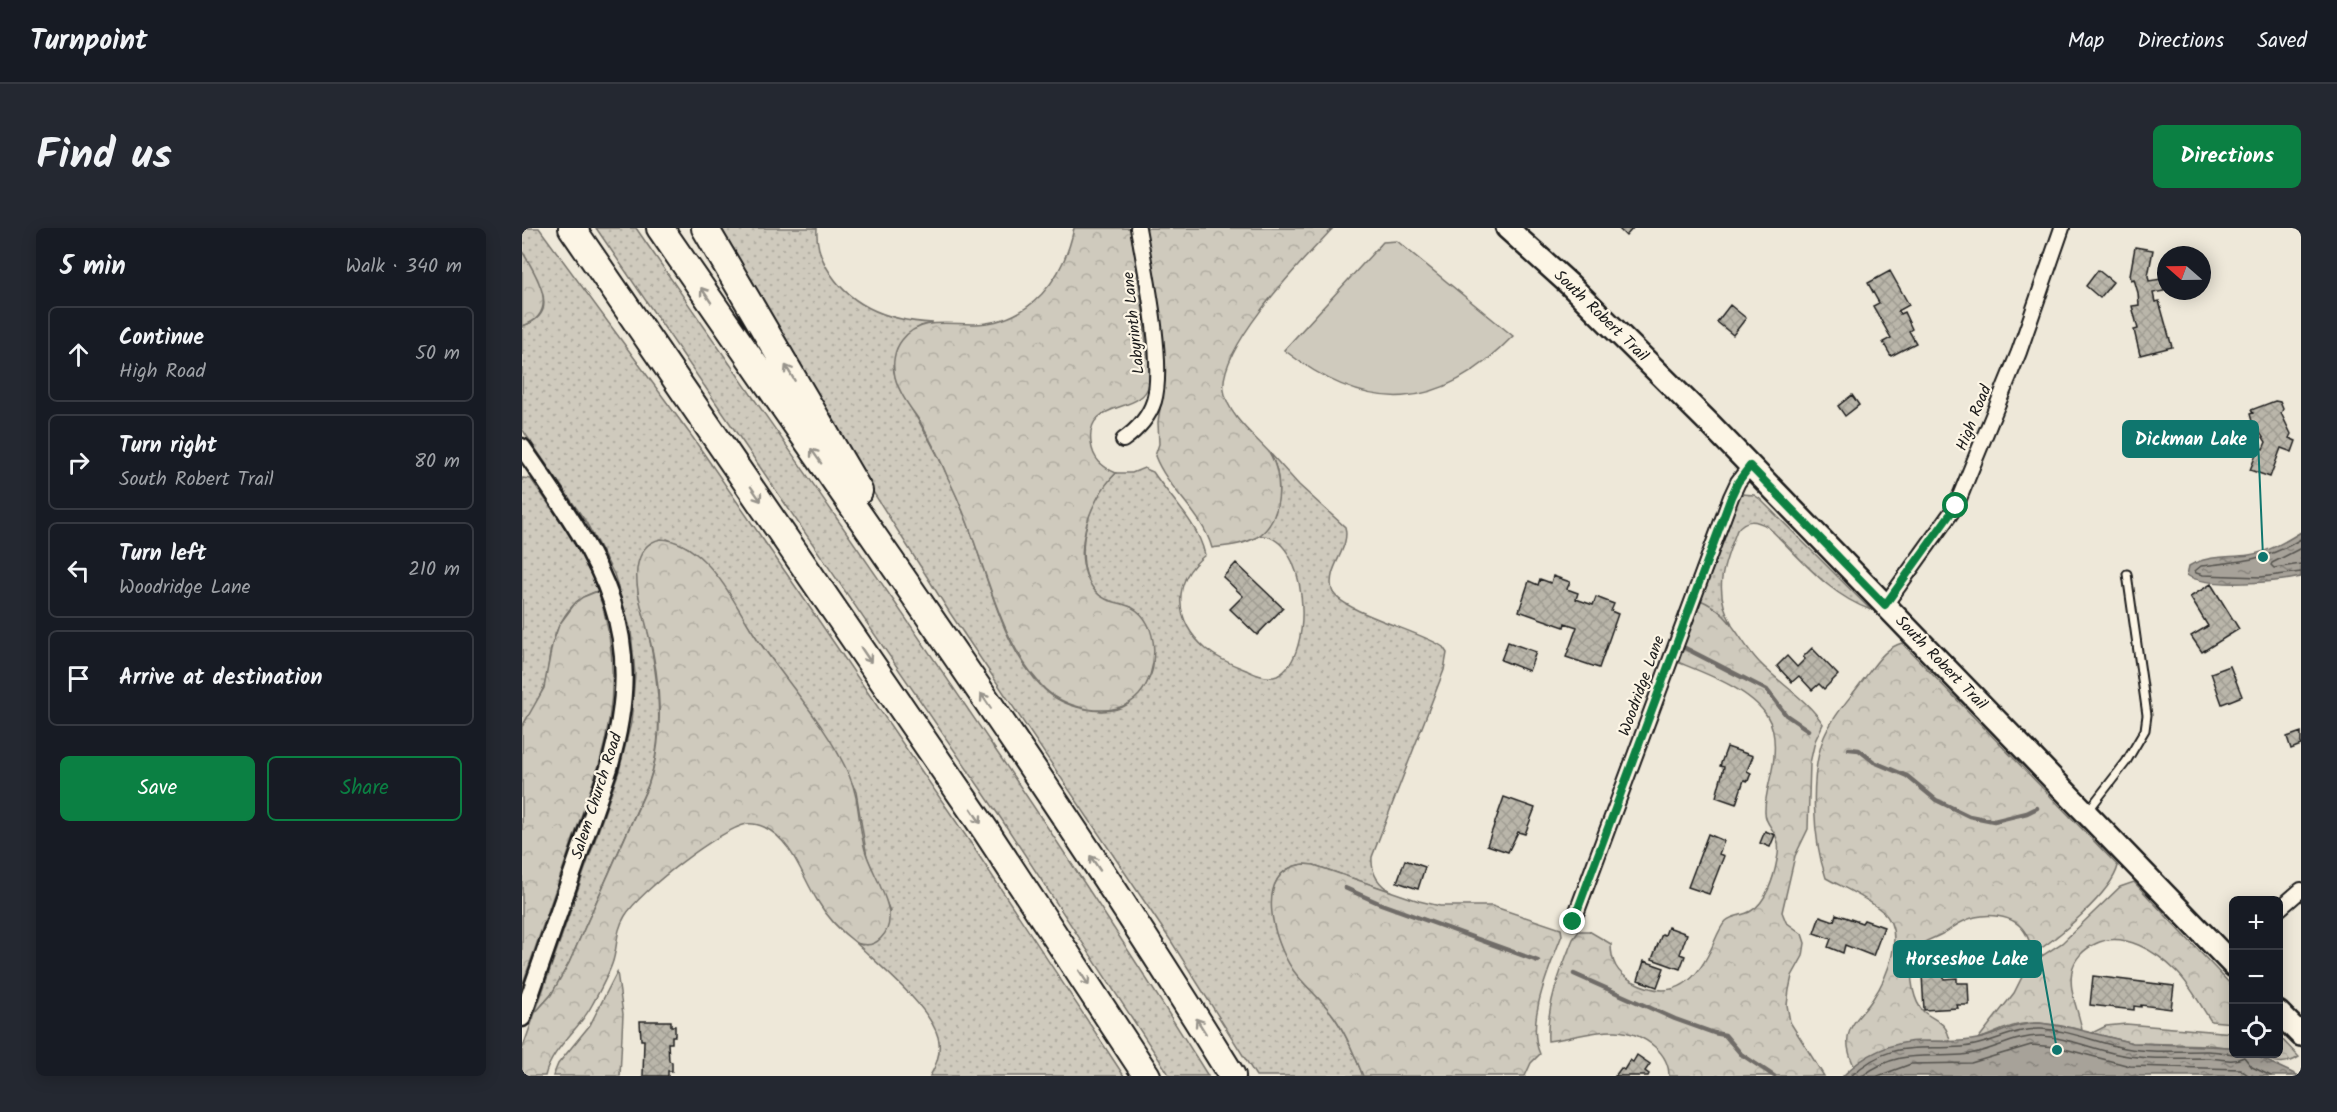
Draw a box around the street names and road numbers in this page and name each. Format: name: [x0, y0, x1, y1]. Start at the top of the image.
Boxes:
street label: South Robert Trail: [1548, 264, 1654, 368]
street label: Labyrinth Lane: [1116, 271, 1152, 375]
street label: High Road: [1949, 380, 1999, 455]
street label: South Robert Trail: [1889, 610, 1993, 716]
street label: Woodridge Lane: [1612, 632, 1672, 740]
street label: Salem Church Road: [565, 729, 630, 862]

